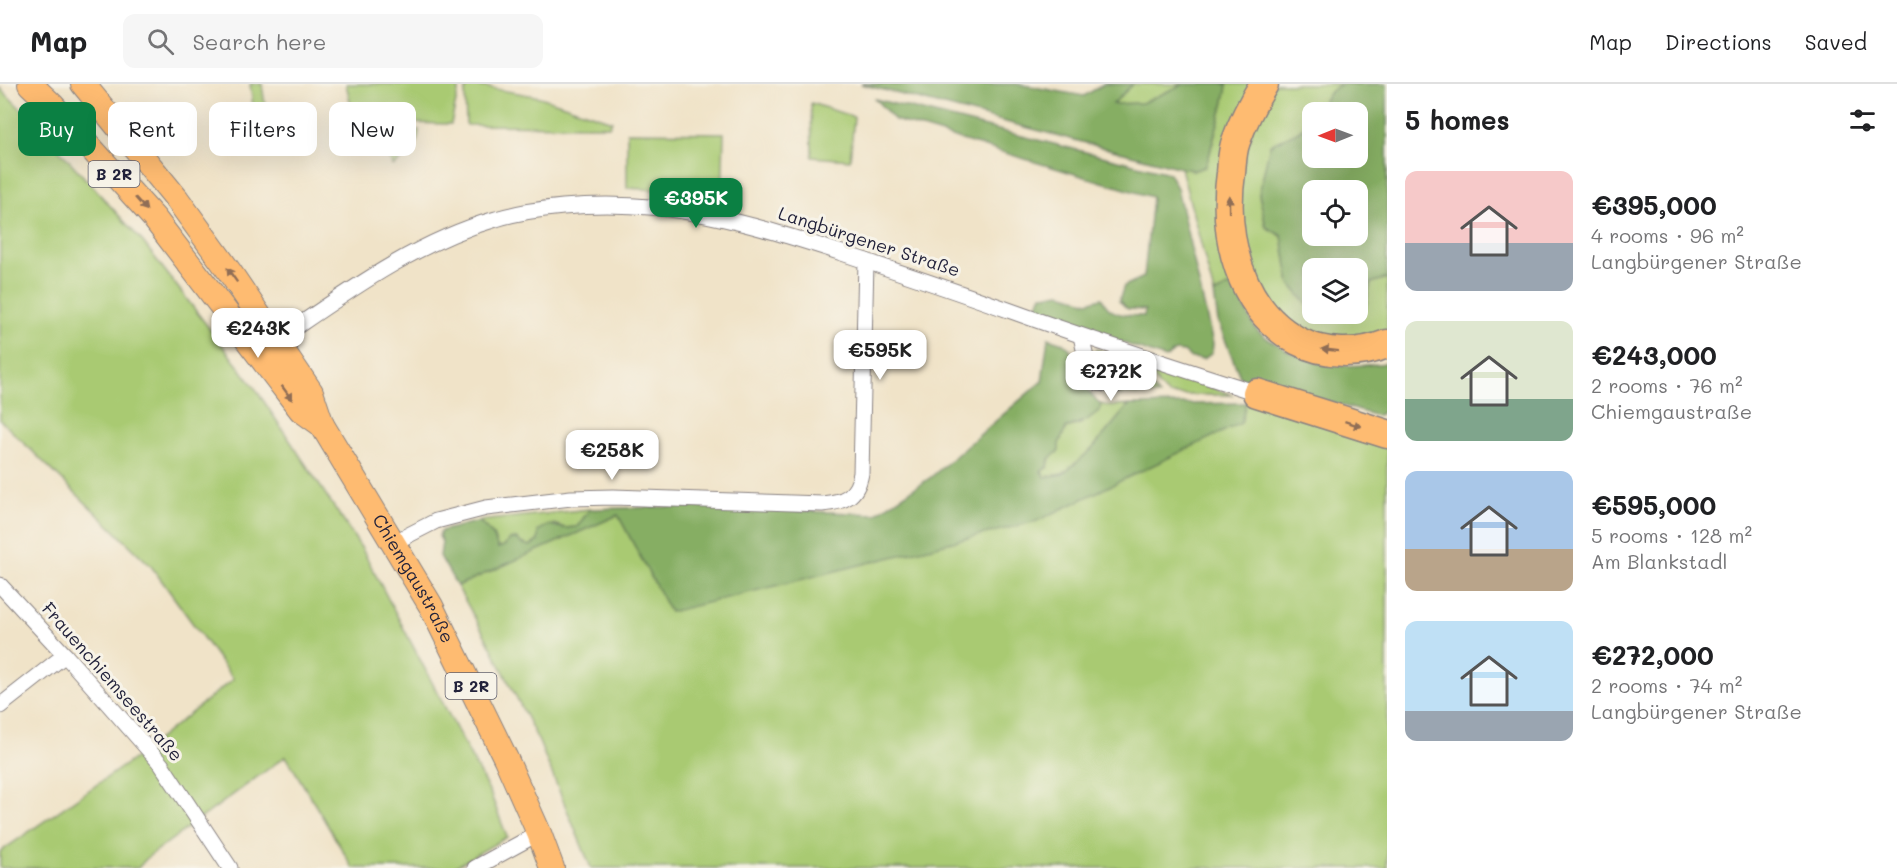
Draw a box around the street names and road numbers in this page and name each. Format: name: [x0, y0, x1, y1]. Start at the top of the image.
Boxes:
road number: B 2R: [88, 161, 140, 187]
street label: Langbürgener Straße: [775, 200, 963, 282]
street label: Chiemgaustraße: [367, 509, 460, 647]
street label: Frauenchiemseestraße: [37, 597, 189, 766]
road number: B 2R: [446, 673, 496, 699]

